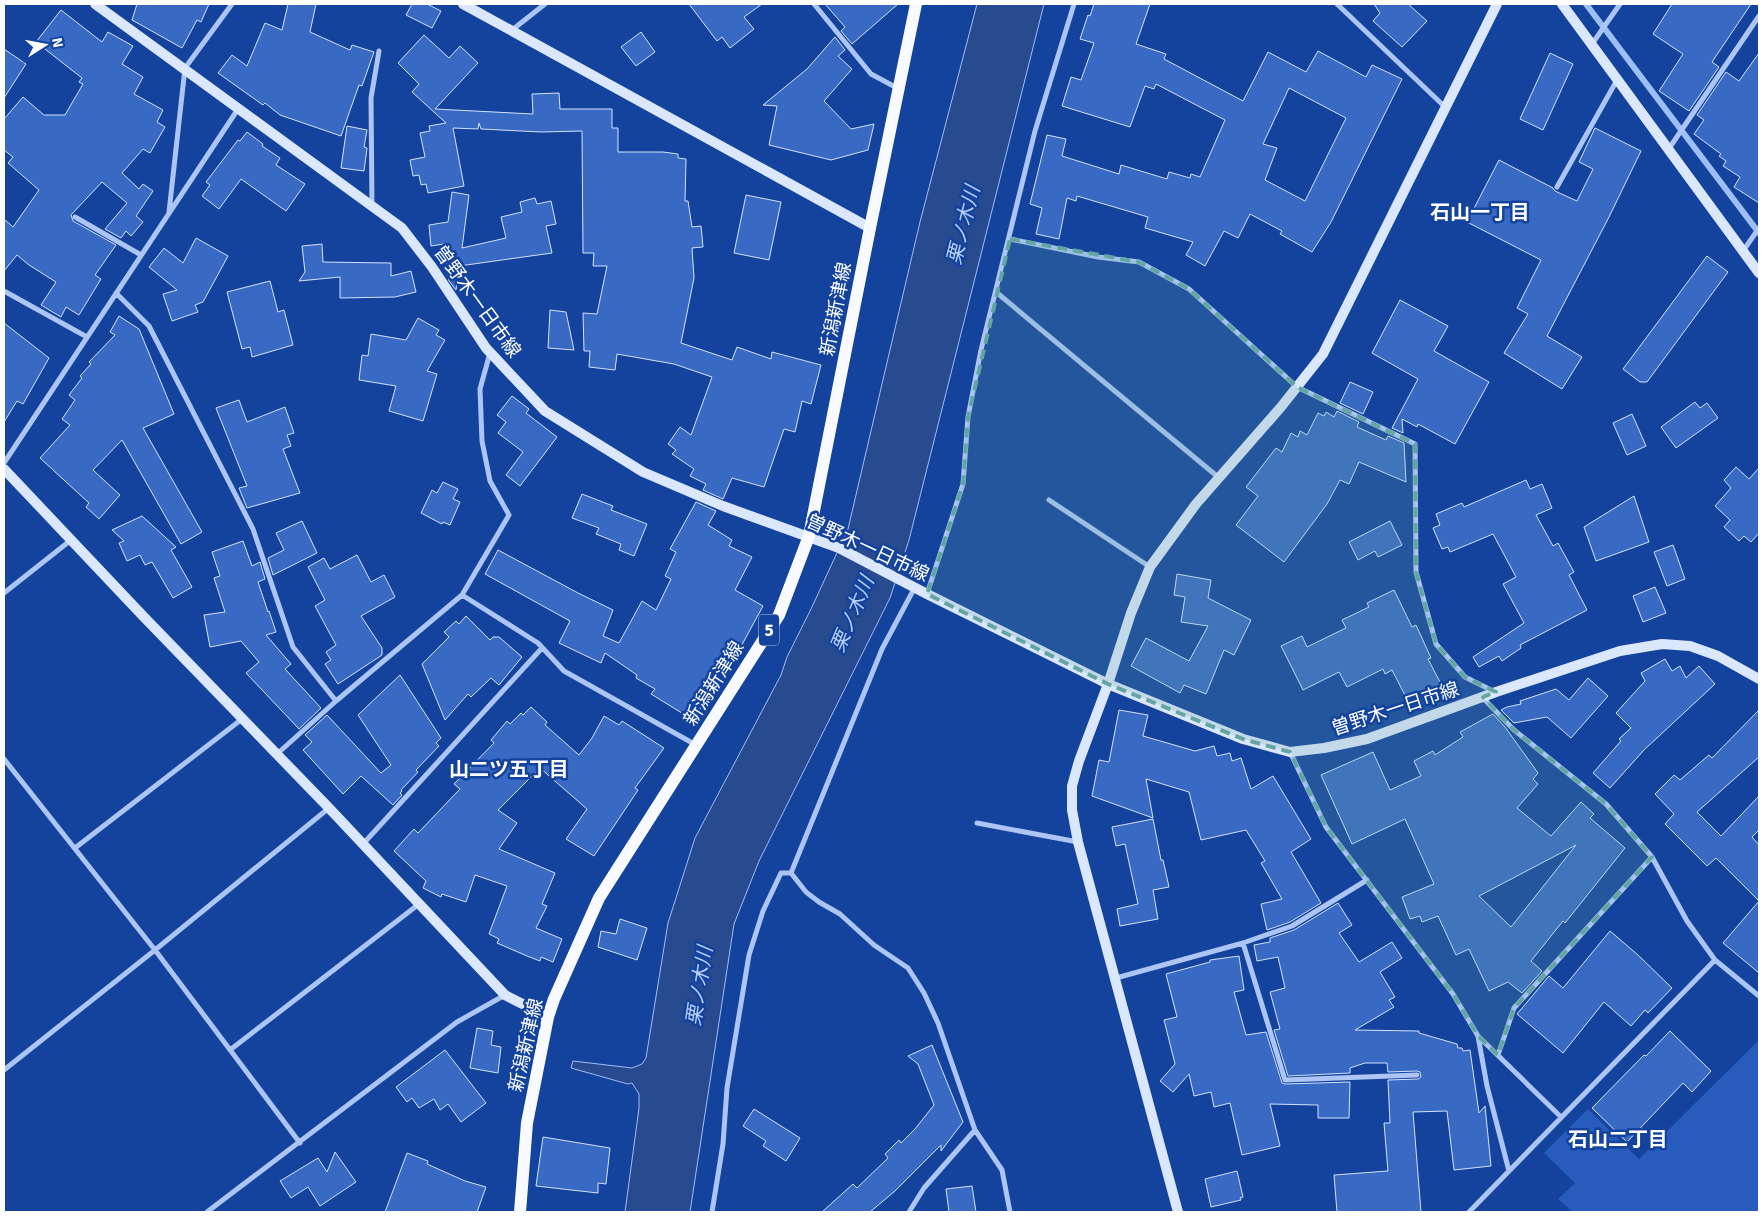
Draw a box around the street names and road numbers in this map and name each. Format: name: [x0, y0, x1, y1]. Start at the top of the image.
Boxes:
street label: 曽野木一日市線: [428, 241, 526, 362]
street label: 新潟新津線: [815, 260, 857, 358]
street label: 曽野木一日市線: [802, 509, 933, 587]
road number: 5: [759, 614, 779, 646]
street label: 新潟新津線: [678, 637, 749, 730]
street label: 曽野木一日市線: [1328, 677, 1462, 741]
street label: 新潟新津線: [504, 996, 548, 1094]

